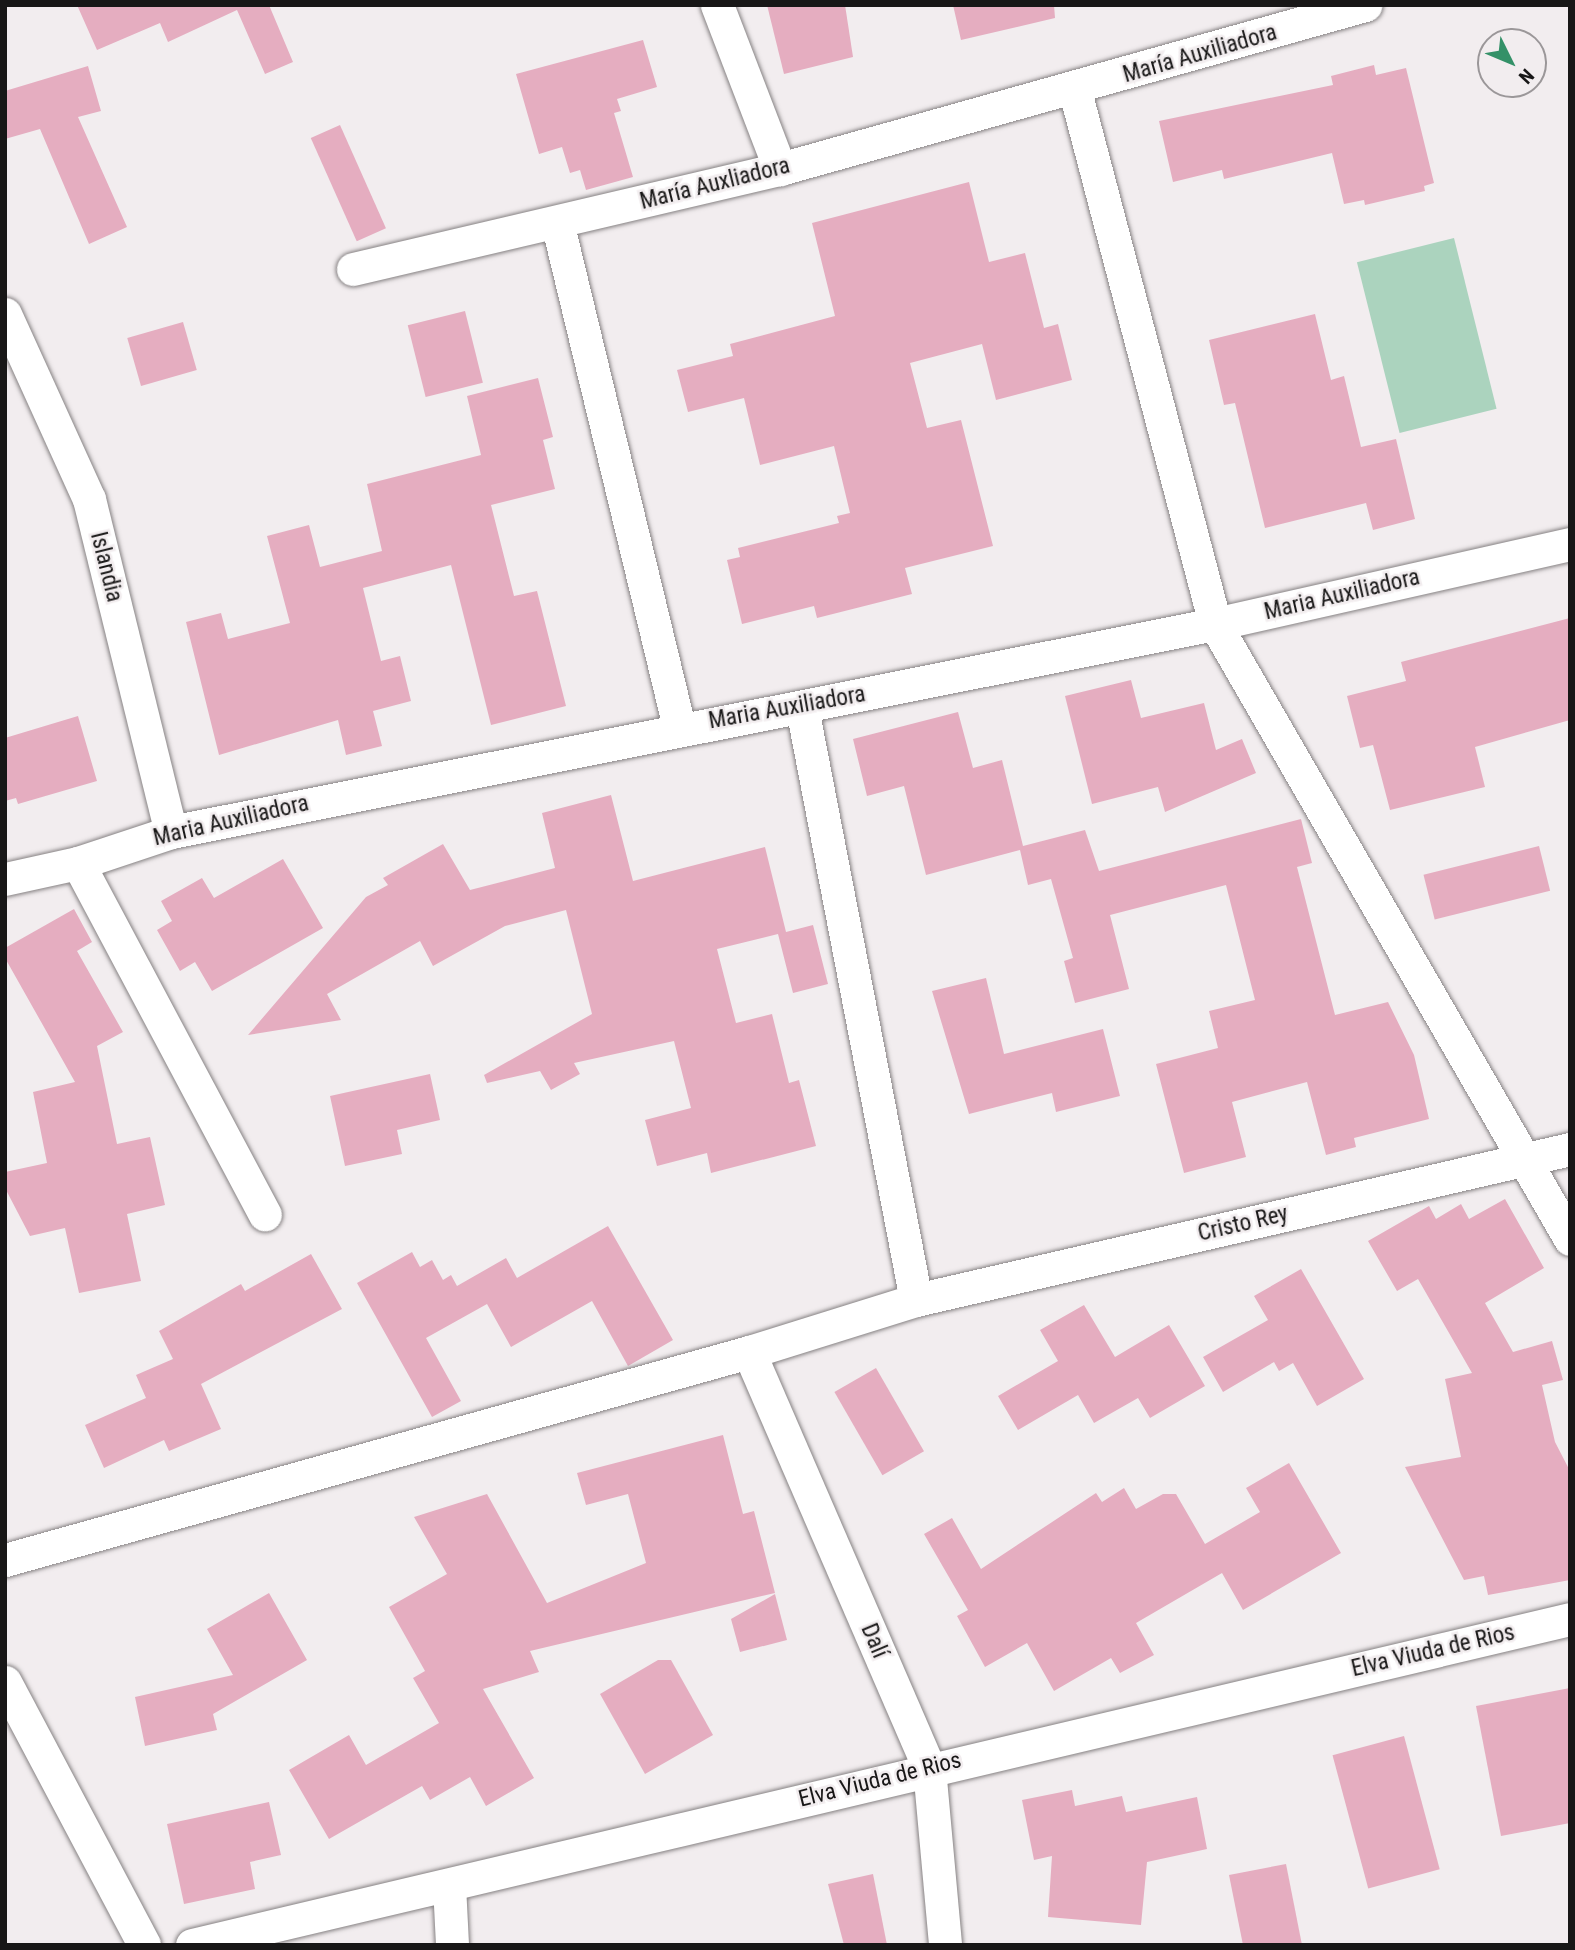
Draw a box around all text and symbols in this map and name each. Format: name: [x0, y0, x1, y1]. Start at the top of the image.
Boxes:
street label: María Auxiliadora: [1120, 19, 1280, 89]
north arrow: [1477, 28, 1547, 98]
text: N: [1514, 64, 1539, 88]
street label: María Auxliadora: [637, 152, 793, 216]
street label: Islandia: [84, 529, 128, 605]
street label: Maria Auxiliadora: [1262, 564, 1422, 626]
street label: Maria Auxiliadora: [706, 681, 868, 735]
street label: Maria Auxiliadora: [151, 790, 311, 852]
street label: Cristo Rey: [1195, 1200, 1291, 1248]
street label: Elva Viuda de Rios: [1349, 1619, 1517, 1683]
street label: Dalí: [854, 1620, 894, 1662]
street label: Elva Viuda de Rios: [796, 1746, 964, 1814]

